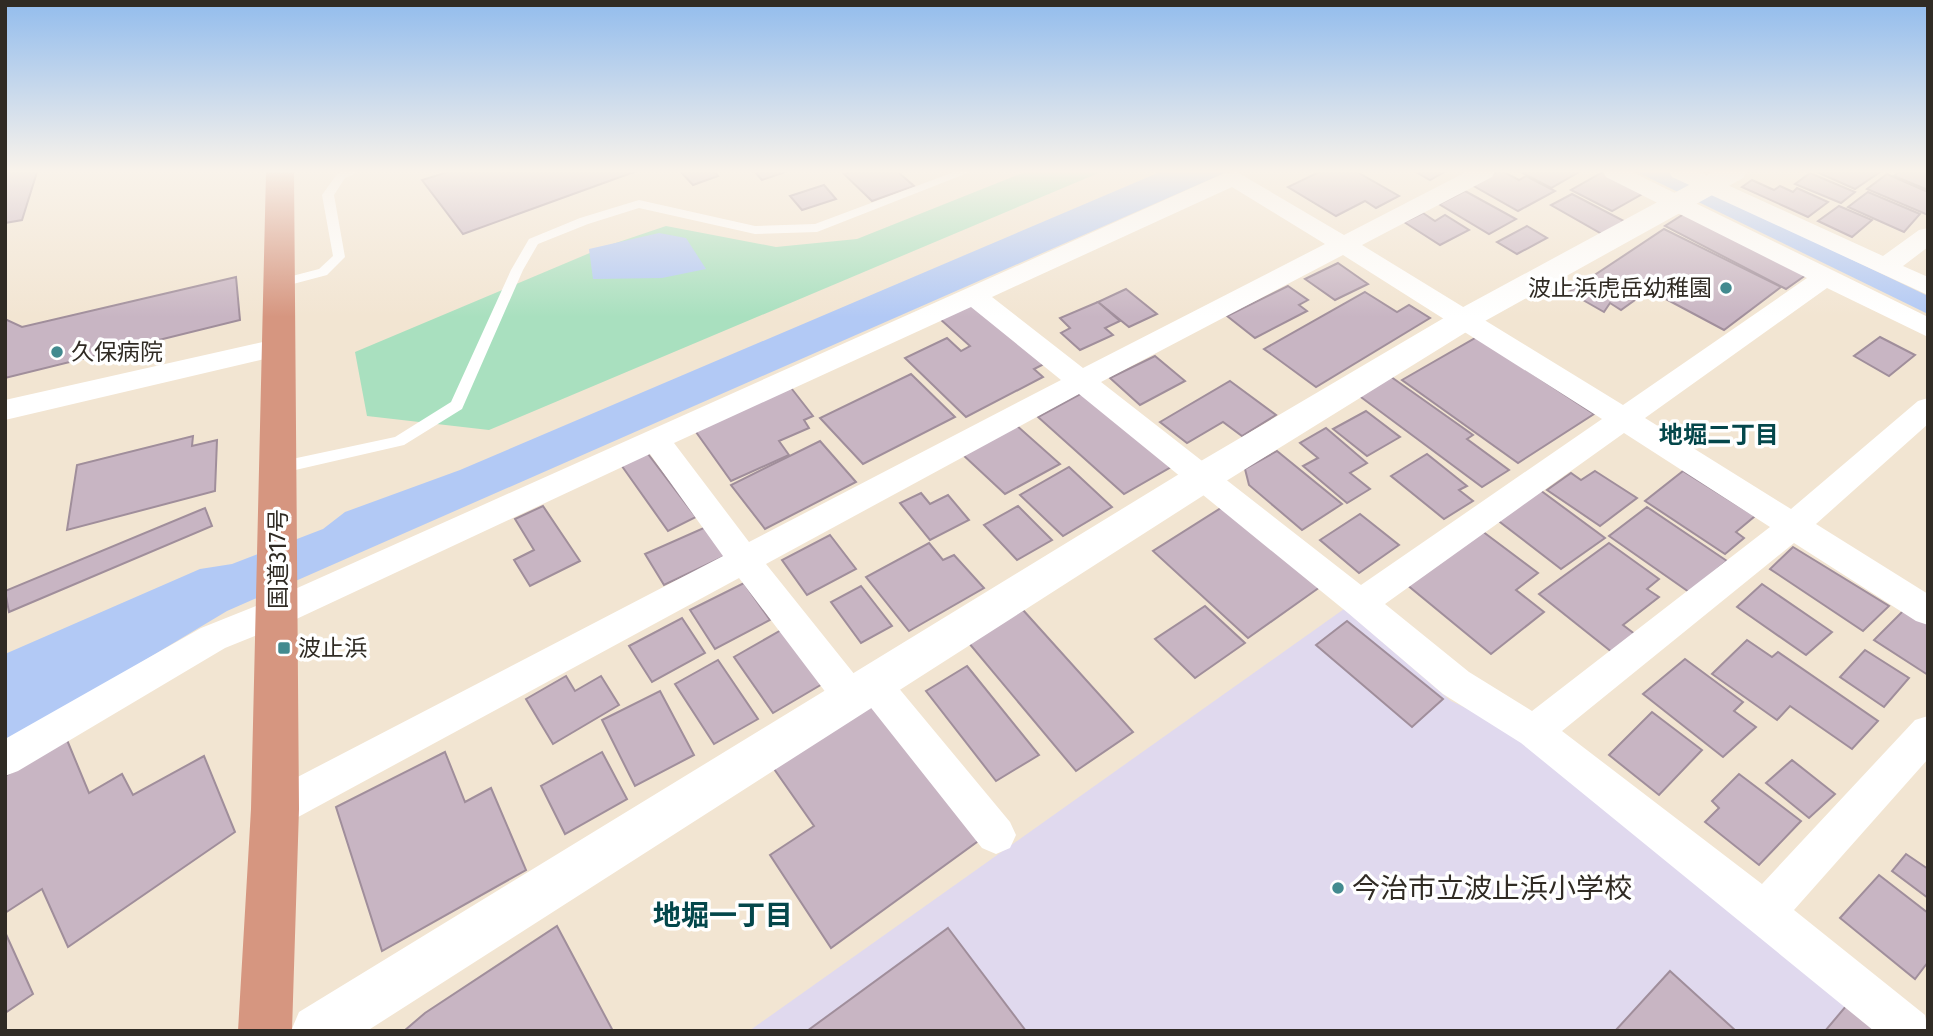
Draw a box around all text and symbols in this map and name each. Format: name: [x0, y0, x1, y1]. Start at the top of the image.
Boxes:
place label: 波止浜虎岳幼稚園: [1528, 274, 1712, 302]
marker: 波止浜虎岳幼稚園: [1718, 280, 1734, 296]
place label: 久保病院: [71, 338, 163, 366]
marker: 久保病院: [49, 344, 65, 360]
district label: 地堀二丁目: [1659, 421, 1779, 449]
street label: 国道317号: [264, 509, 292, 609]
place label: 波止浜: [298, 634, 367, 662]
marker: 波止浜: [276, 640, 292, 656]
place label: 今治市立波止浜小学校: [1352, 872, 1632, 905]
marker: 今治市立波止浜小学校: [1330, 880, 1346, 896]
district label: 地堀一丁目: [653, 899, 793, 932]

